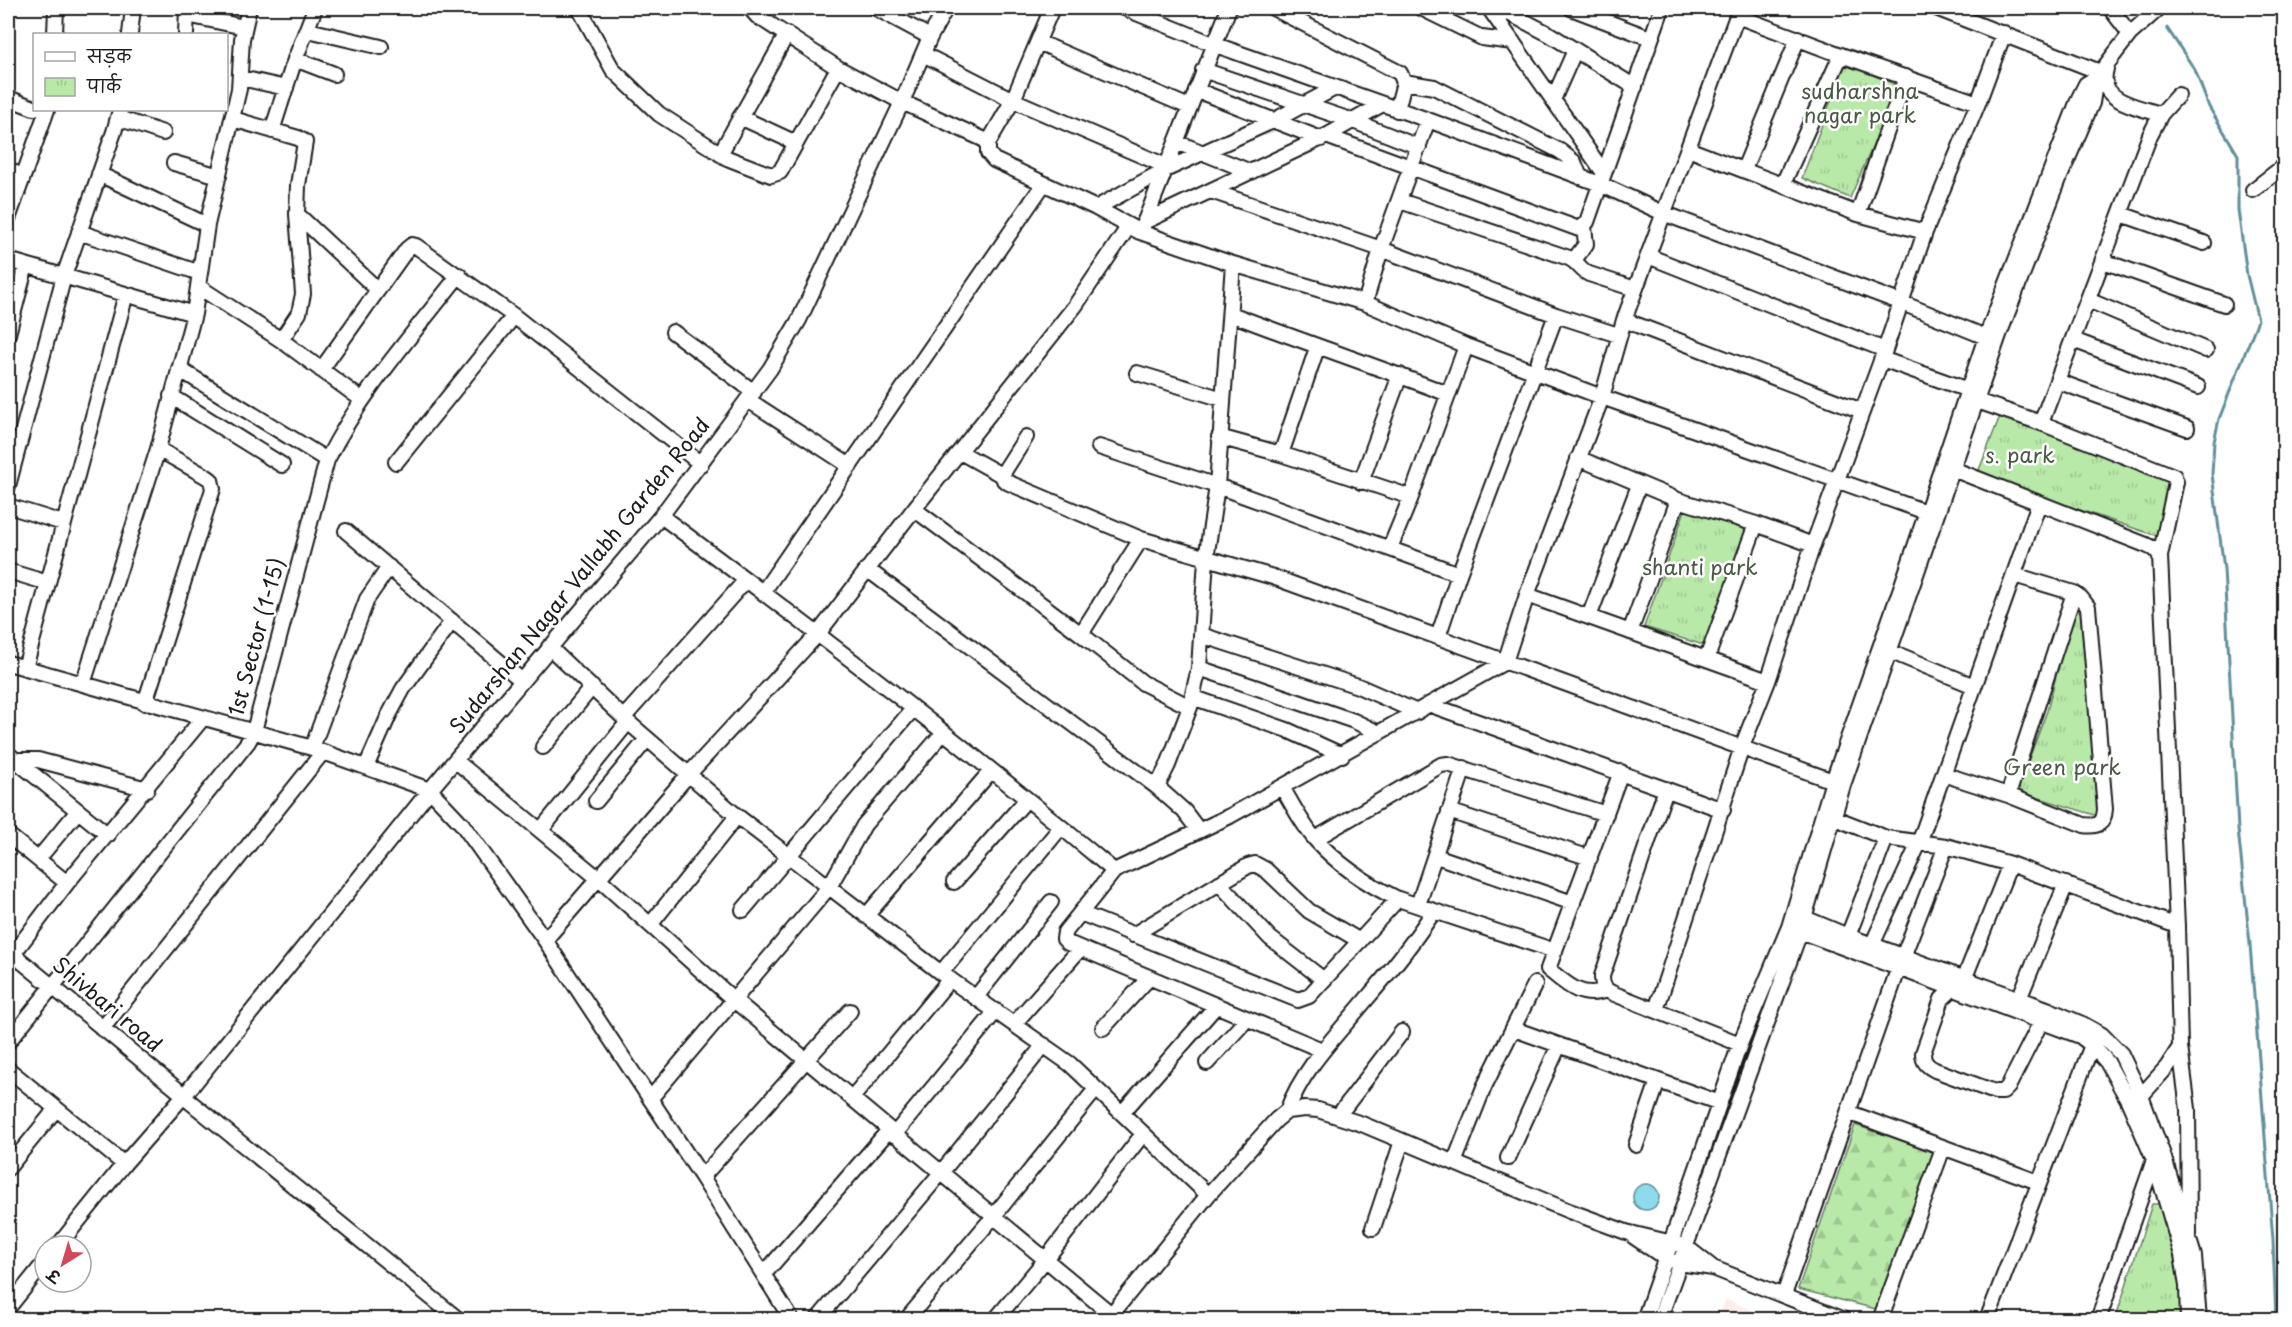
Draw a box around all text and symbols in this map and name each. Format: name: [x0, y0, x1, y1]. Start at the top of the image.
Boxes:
legend: [33, 33, 228, 111]
text: सड़क: [86, 42, 132, 69]
text: पार्क: [86, 72, 122, 99]
park label: sudharshna nagar park: [1801, 74, 1919, 130]
street label: Sudarshan Nagar Vallabh Garden Road: [441, 410, 716, 740]
park label: s. park: [1985, 438, 2055, 470]
park label: shanti park: [1642, 550, 1758, 582]
street label: 1st Sector (1-15): [219, 554, 292, 719]
park label: Green park: [2003, 750, 2121, 782]
street label: Shivbari road: [46, 948, 170, 1059]
north arrow: [33, 1234, 93, 1294]
text: उ: [41, 1263, 66, 1291]

